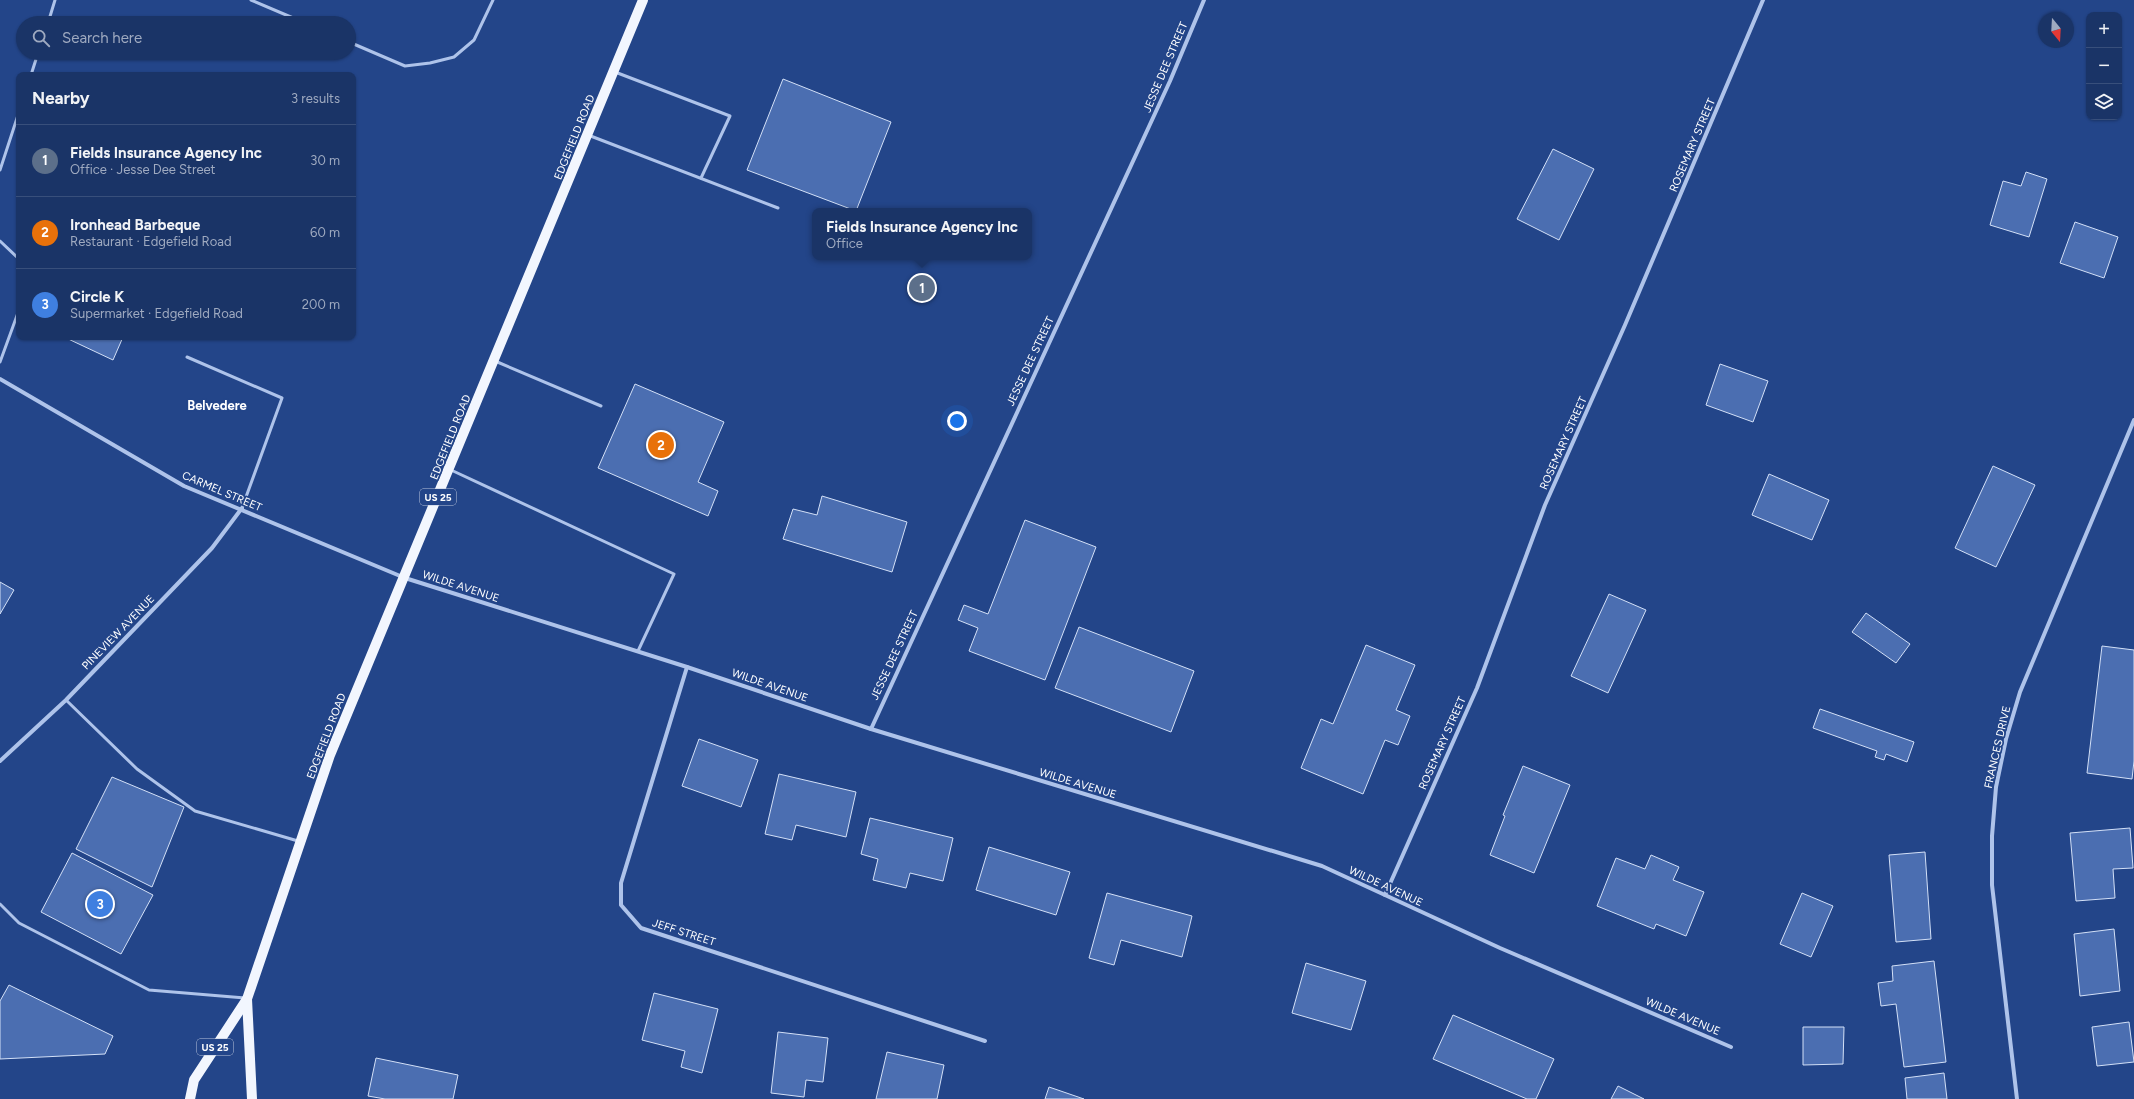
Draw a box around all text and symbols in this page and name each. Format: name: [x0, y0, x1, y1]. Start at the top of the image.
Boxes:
north arrow: [2038, 12, 2074, 48]
map controls: [2086, 12, 2122, 120]
button: +: [2086, 12, 2122, 48]
search box: [16, 16, 356, 60]
street label: JESSE DEE STREET: [1141, 20, 1190, 114]
icon: search: [30, 27, 52, 49]
text: Search here: [62, 29, 142, 47]
button: −: [2086, 48, 2122, 84]
button: layers: [2086, 84, 2122, 120]
text: Nearby: [32, 88, 90, 108]
text: 3 results: [291, 91, 340, 106]
street label: EDGEFIELD ROAD: [551, 92, 598, 182]
street label: ROSEMARY STREET: [1667, 96, 1718, 194]
text: Fields Insurance Agency Inc: [70, 144, 262, 162]
text: 1: [42, 153, 48, 168]
text: 30 m: [310, 153, 340, 168]
text: Office · Jesse Dee Street: [70, 162, 216, 177]
popup: [812, 208, 1032, 260]
text: Ironhead Barbeque: [70, 216, 200, 234]
text: Fields Insurance Agency Inc: [826, 218, 1018, 236]
text: 2: [41, 225, 49, 240]
text: 60 m: [310, 225, 340, 240]
text: Restaurant · Edgefield Road: [70, 234, 232, 249]
text: Office: [826, 236, 863, 251]
pin: 1: [909, 273, 935, 303]
text: Circle K: [70, 288, 124, 306]
text: 3: [41, 297, 49, 312]
text: 200 m: [302, 297, 340, 312]
text: Supermarket · Edgefield Road: [70, 306, 243, 321]
street label: JESSE DEE STREET: [1004, 314, 1057, 408]
street label: EDGEFIELD ROAD: [427, 392, 474, 482]
street label: ROSEMARY STREET: [1537, 395, 1590, 492]
district label: Belvedere: [187, 398, 247, 413]
your location: [947, 411, 967, 431]
pin: 2: [648, 430, 674, 460]
street label: CARMEL STREET: [180, 469, 264, 514]
road number: US 25: [420, 489, 456, 505]
street label: WILDE AVENUE: [421, 568, 501, 605]
street label: PINEVIEW AVENUE: [79, 592, 157, 672]
street label: JESSE DEE STREET: [868, 608, 921, 702]
street label: WILDE AVENUE: [730, 666, 810, 705]
street label: EDGEFIELD ROAD: [304, 691, 349, 781]
street label: ROSEMARY STREET: [1416, 695, 1469, 792]
street label: FRANCES DRIVE: [1982, 705, 2013, 790]
street label: WILDE AVENUE: [1038, 766, 1118, 801]
street label: WILDE AVENUE: [1347, 864, 1425, 909]
pin: 3: [87, 889, 113, 919]
street label: JEFF STREET: [651, 916, 717, 949]
street label: WILDE AVENUE: [1643, 995, 1722, 1038]
road number: US 25: [197, 1039, 233, 1055]

